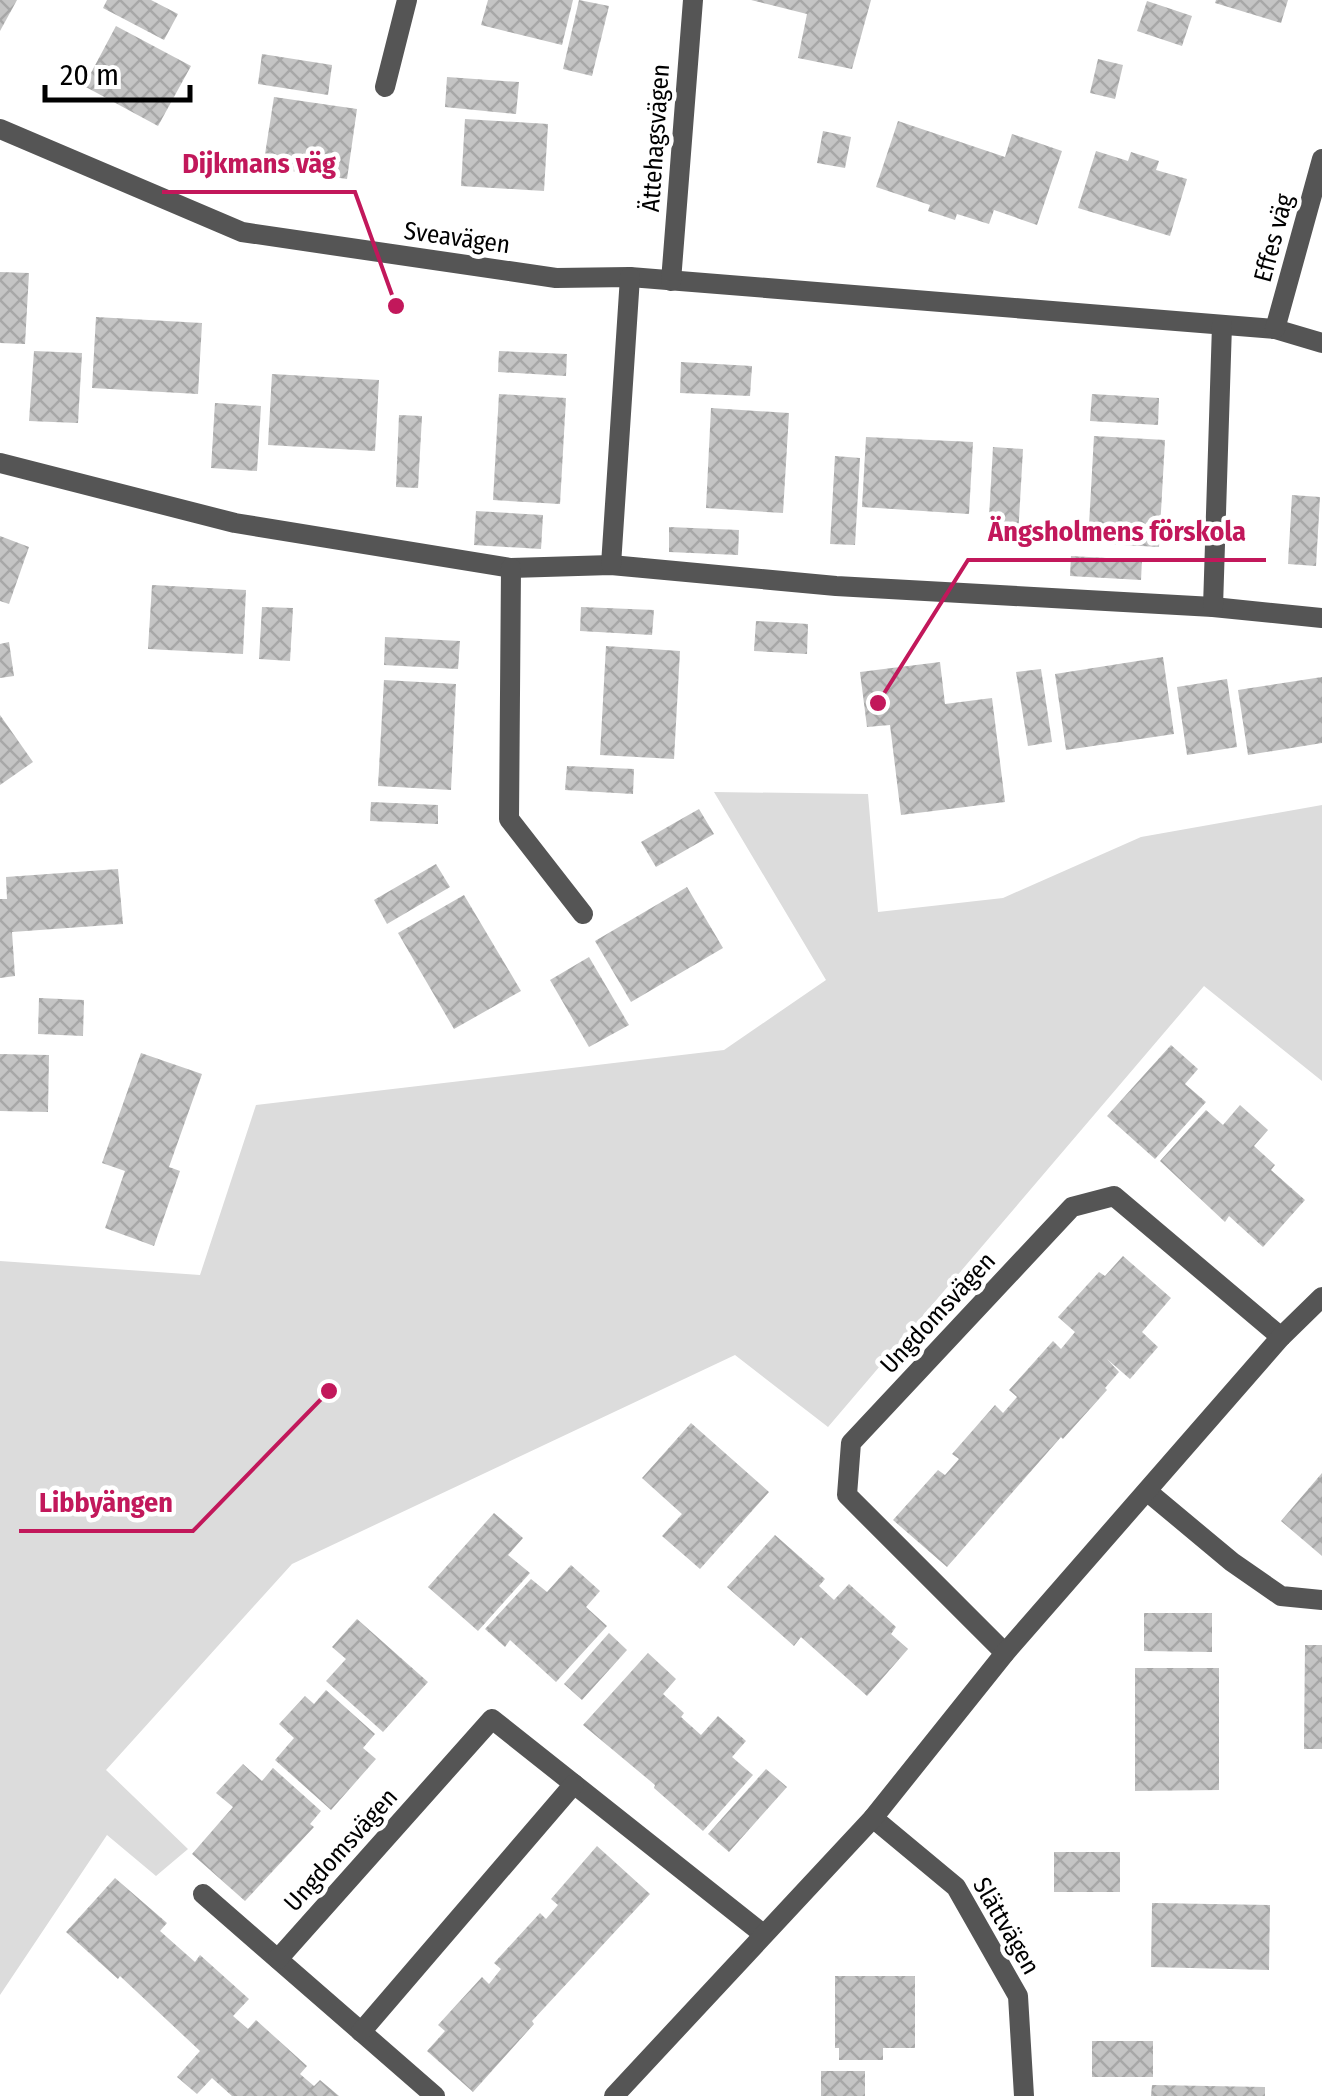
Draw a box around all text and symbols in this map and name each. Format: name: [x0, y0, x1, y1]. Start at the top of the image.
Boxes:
scale bar: [45, 40, 190, 102]
text: 20 m: [60, 57, 119, 93]
street label: Ättehagsvägen: [636, 63, 676, 213]
callout: Dijkmans väg: [162, 134, 355, 192]
text: Dijkmans väg: [182, 147, 336, 180]
street label: Effes väg: [1248, 191, 1300, 285]
street label: Sveavägen: [402, 216, 512, 260]
callout: Ängsholmens förskola: [968, 502, 1266, 560]
text: Ängsholmens förskola: [987, 515, 1246, 548]
street label: Ungdomsvägen: [874, 1246, 1002, 1380]
callout: Libbyängen: [19, 1473, 193, 1531]
text: Libbyängen: [39, 1486, 173, 1519]
street label: Ungdomsvägen: [278, 1782, 404, 1918]
street label: Slättvägen: [966, 1872, 1046, 1980]

